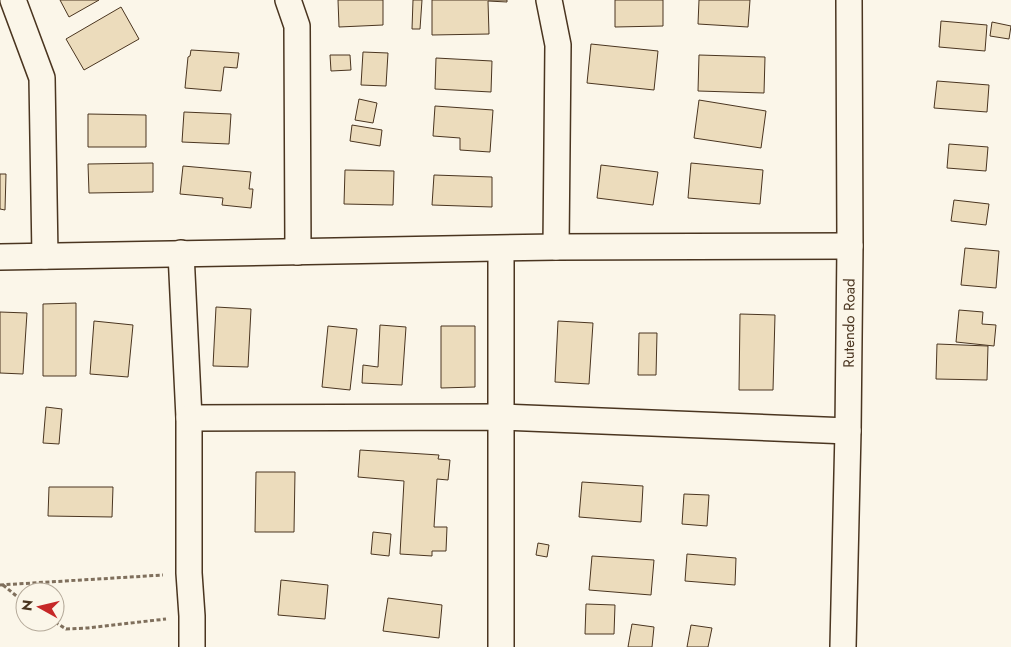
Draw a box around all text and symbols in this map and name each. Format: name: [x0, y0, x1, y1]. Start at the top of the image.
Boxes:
street label: Rutendo Road: [838, 278, 861, 368]
north arrow: [15, 582, 65, 632]
text: N: [16, 598, 38, 612]

